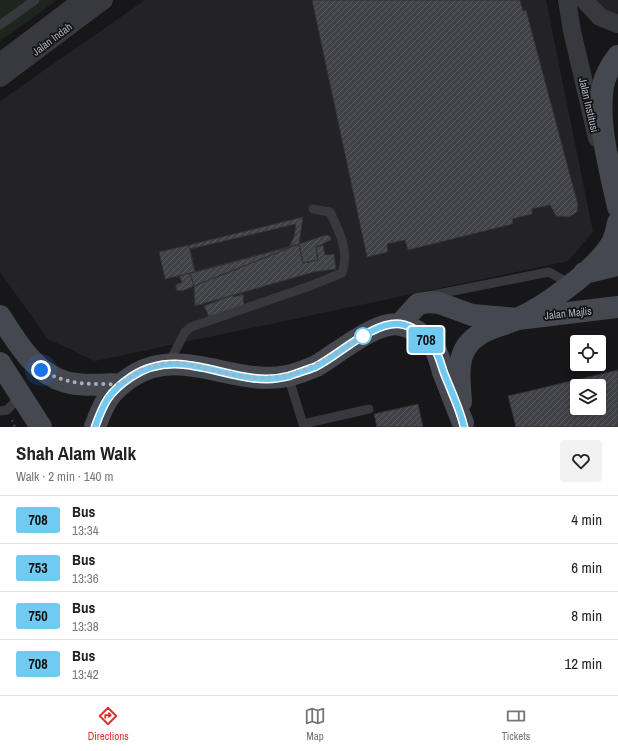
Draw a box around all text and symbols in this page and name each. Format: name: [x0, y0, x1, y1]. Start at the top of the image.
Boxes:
street label: Jalan Indah: [29, 19, 75, 59]
street label: Jalan Institusi: [576, 76, 602, 134]
street label: Jalan Majlis: [544, 303, 593, 322]
unlabelled marker: [354, 327, 372, 345]
line badge: 708: [403, 327, 449, 353]
text: 708: [416, 331, 436, 349]
map controls: [570, 335, 606, 415]
button: locate: [570, 335, 606, 371]
your location: [31, 360, 51, 380]
button: layers: [570, 379, 606, 415]
text: Shah Alam Walk: [16, 440, 136, 466]
button: heart: [560, 440, 602, 482]
text: Walk · 2 min · 140 m: [16, 468, 113, 485]
text: Bus: [72, 501, 95, 522]
text: 4 min: [571, 509, 602, 530]
text: 708: [28, 511, 48, 529]
text: 13:34: [72, 522, 99, 539]
text: Bus: [72, 549, 95, 570]
text: 6 min: [571, 557, 602, 578]
text: 753: [28, 559, 48, 577]
text: 13:36: [72, 570, 99, 587]
text: Bus: [72, 597, 95, 618]
text: 8 min: [571, 605, 602, 626]
text: 750: [28, 607, 48, 625]
text: 13:38: [72, 618, 99, 635]
text: Bus: [72, 645, 95, 666]
text: 12 min: [564, 653, 602, 674]
text: 708: [28, 655, 48, 673]
text: 13:42: [72, 666, 99, 683]
tab: Directions: [88, 705, 129, 743]
tab: Map: [304, 705, 326, 743]
tab: Tickets: [501, 705, 530, 743]

